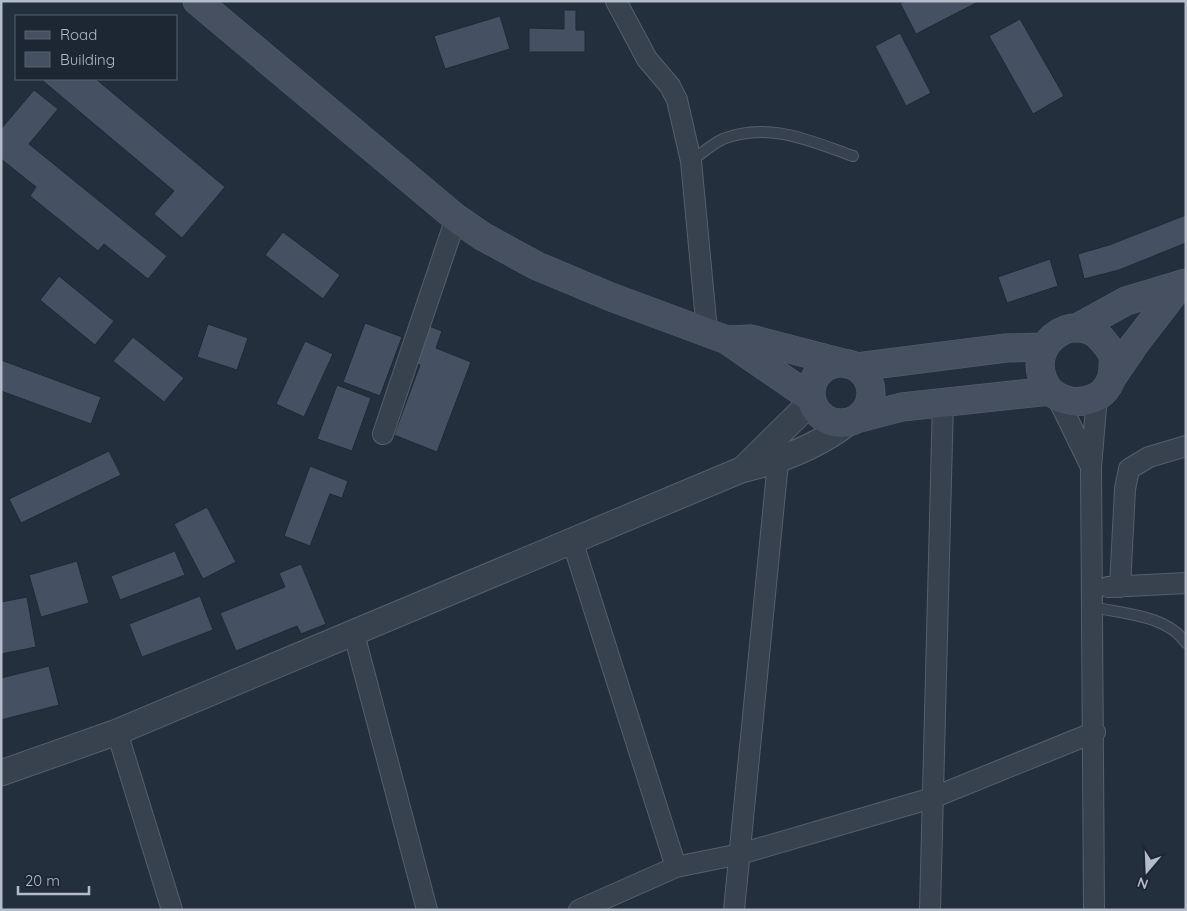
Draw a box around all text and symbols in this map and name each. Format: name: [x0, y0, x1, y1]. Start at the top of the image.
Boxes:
legend: [15, 15, 178, 80]
text: Road: [60, 25, 97, 44]
text: Building: [60, 50, 115, 69]
north arrow: [1122, 846, 1172, 896]
scale bar: [18, 864, 89, 896]
text: 20 m: [25, 871, 60, 890]
text: N: [1135, 873, 1151, 893]

